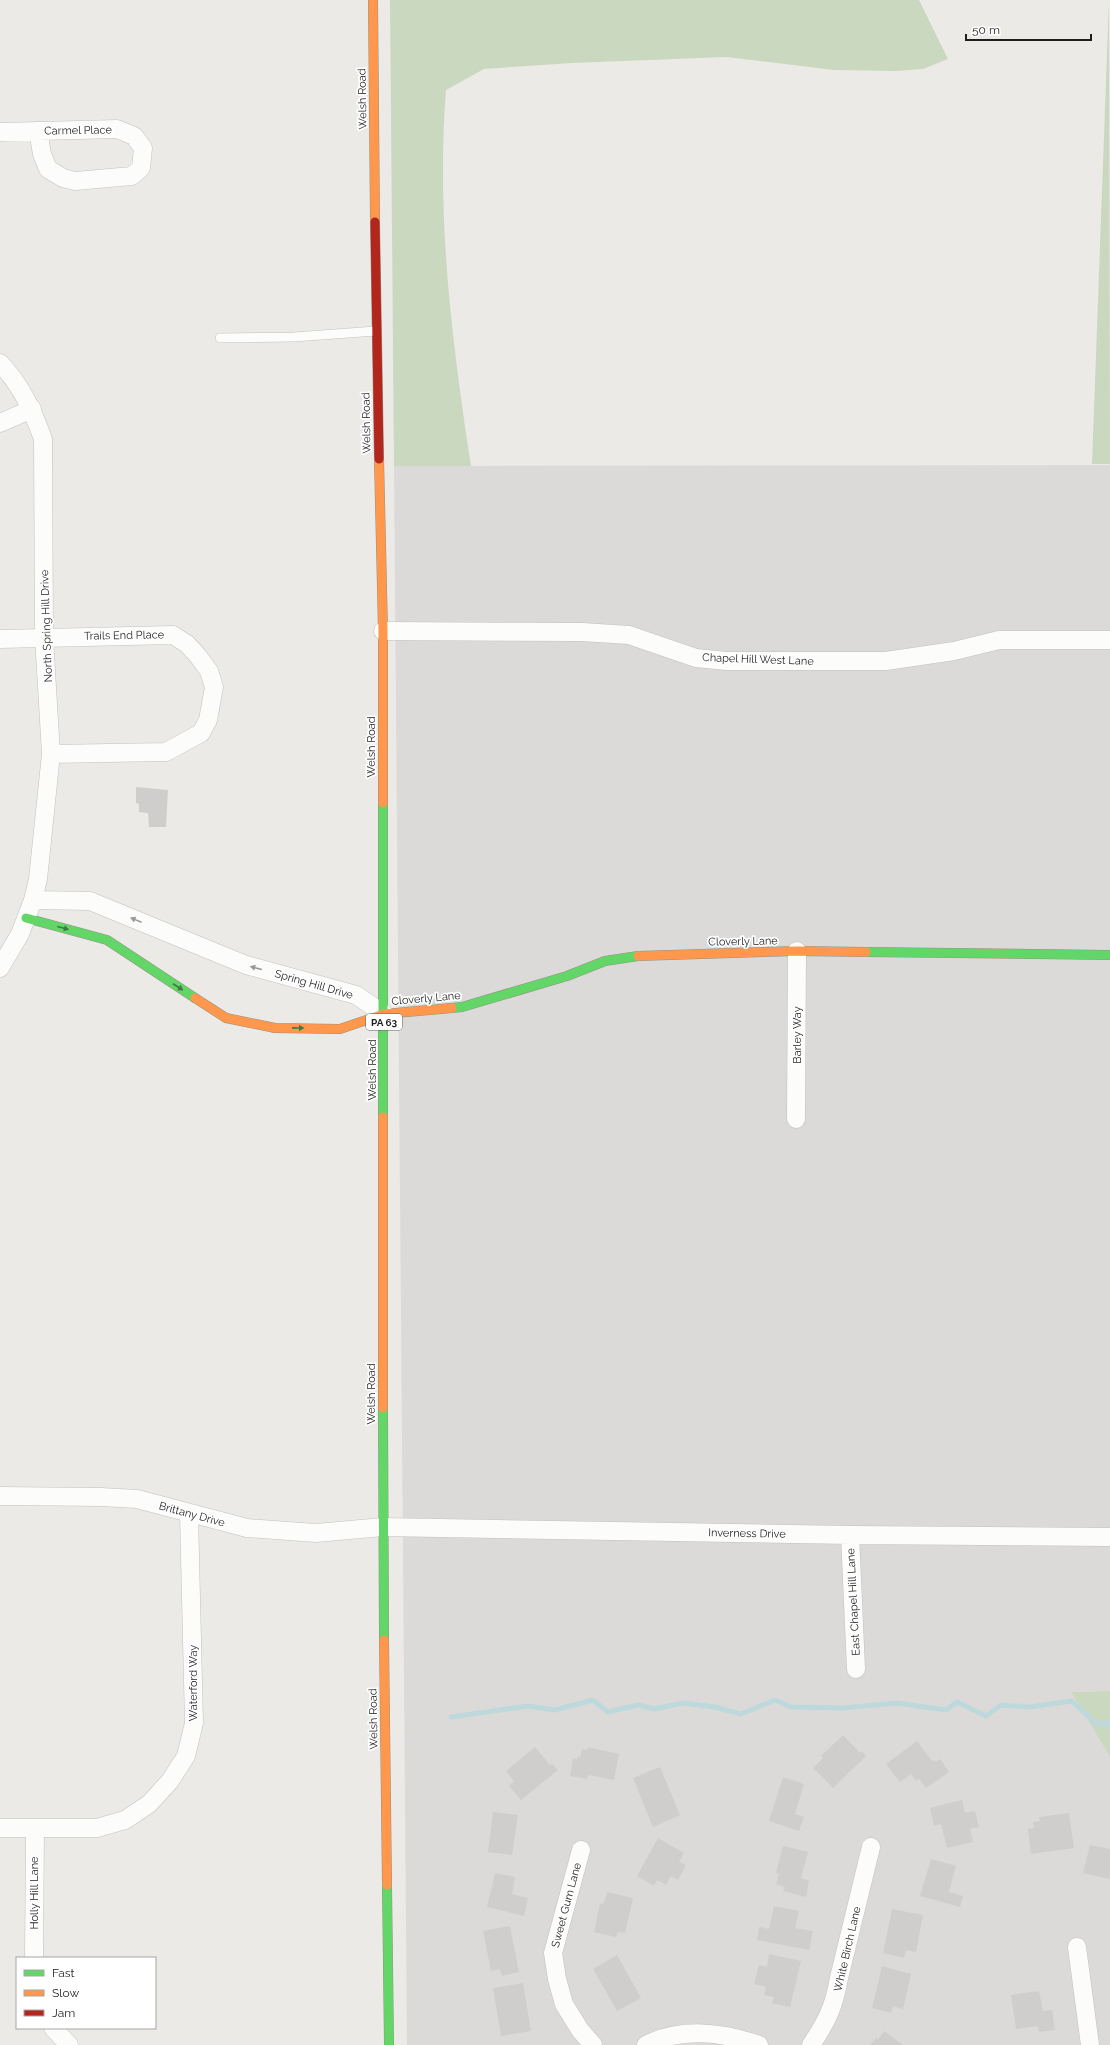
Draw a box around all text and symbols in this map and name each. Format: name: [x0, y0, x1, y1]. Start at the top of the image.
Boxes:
scale bar: [966, 16, 1091, 42]
text: 50 m: [972, 23, 1000, 37]
street label: Welsh Road: [355, 68, 370, 130]
street label: Carmel Place: [44, 123, 113, 138]
street label: Welsh Road: [359, 392, 374, 454]
street label: North Spring Hill Drive: [38, 569, 55, 683]
street label: Trails End Place: [84, 628, 165, 643]
street label: Chapel Hill West Lane: [702, 651, 814, 668]
street label: Welsh Road: [365, 716, 378, 778]
one-way arrow: [130, 917, 141, 923]
one-way arrow: [57, 926, 70, 932]
street label: Cloverly Lane: [708, 934, 778, 949]
one-way arrow: [250, 965, 262, 971]
street label: Spring Hill Drive: [273, 967, 355, 1002]
one-way arrow: [173, 983, 183, 991]
street label: Cloverly Lane: [391, 989, 462, 1008]
street label: Barley Way: [791, 1006, 804, 1064]
road number: PA 63: [366, 1014, 402, 1030]
one-way arrow: [292, 1025, 305, 1031]
street label: Welsh Road: [366, 1039, 379, 1101]
street label: Welsh Road: [365, 1363, 378, 1425]
street label: Brittany Drive: [157, 1499, 227, 1530]
street label: Inverness Drive: [708, 1526, 786, 1541]
street label: East Chapel Hill Lane: [844, 1547, 863, 1656]
street label: Waterford Way: [187, 1645, 200, 1721]
street label: Welsh Road: [366, 1688, 381, 1750]
street label: Holly Hill Lane: [28, 1856, 41, 1930]
street label: Sweet Gum Lane: [549, 1861, 584, 1949]
street label: White Birch Lane: [831, 1905, 864, 1993]
legend: [16, 1957, 156, 2029]
text: Fast: [52, 1966, 75, 1980]
text: Slow: [52, 1986, 79, 2000]
text: Jam: [52, 2006, 75, 2020]

